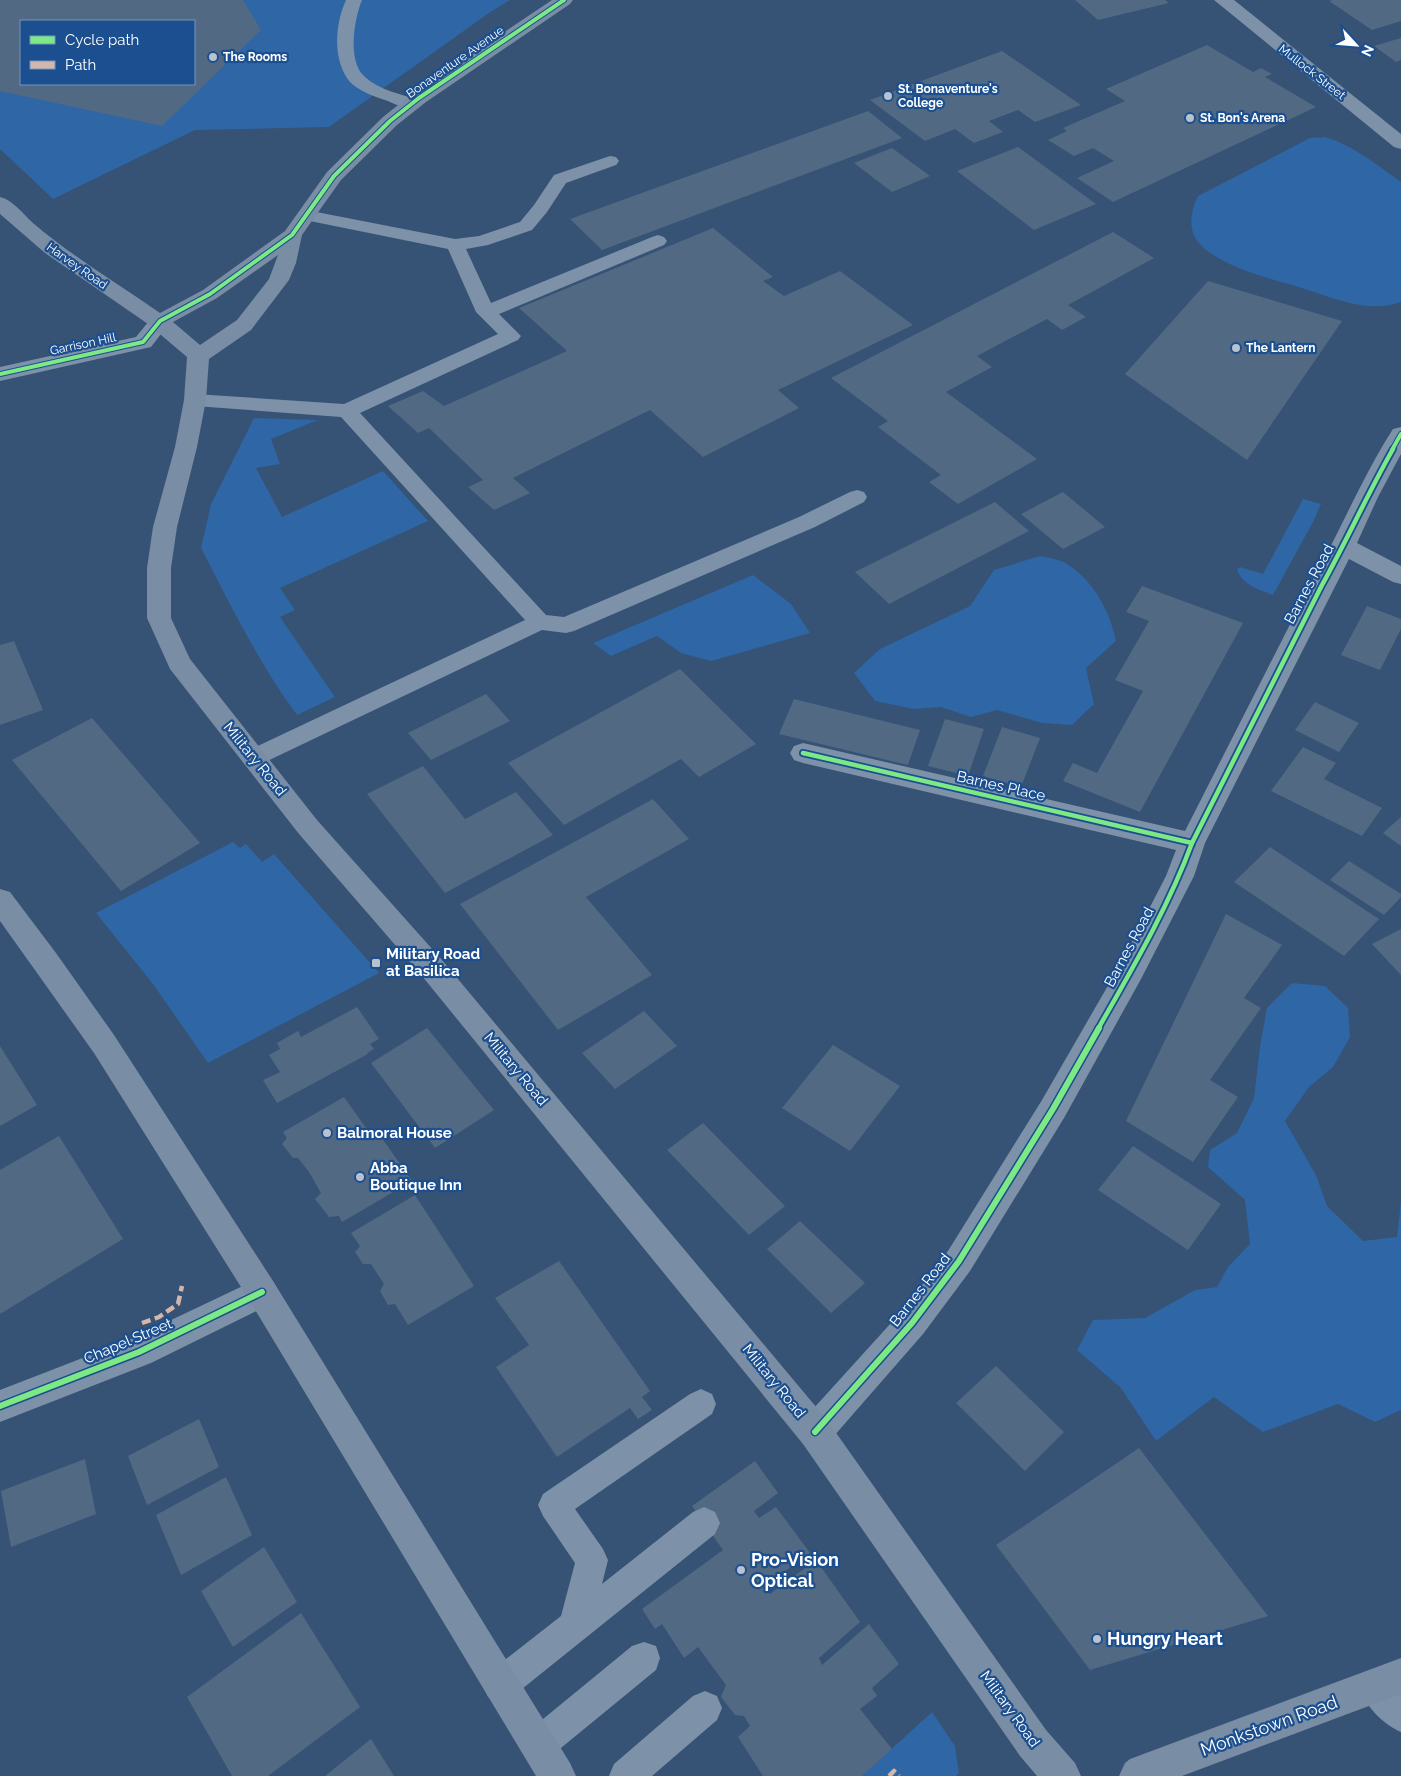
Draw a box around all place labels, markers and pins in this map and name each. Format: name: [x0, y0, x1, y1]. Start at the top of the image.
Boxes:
place label: The Rooms: [223, 50, 287, 64]
marker: The Rooms: [207, 51, 219, 63]
place label: St. Bonaventure's College: [898, 82, 998, 110]
marker: St. Bonaventure's College: [882, 90, 894, 102]
place label: St. Bon's Arena: [1200, 111, 1285, 125]
marker: St. Bon's Arena: [1184, 112, 1196, 124]
place label: The Lantern: [1246, 341, 1315, 355]
marker: The Lantern: [1230, 342, 1242, 354]
place label: Military Road at Basilica: [386, 945, 480, 980]
marker: Military Road at Basilica: [370, 957, 382, 969]
place label: Balmoral House: [337, 1124, 452, 1142]
marker: Balmoral House: [321, 1127, 333, 1139]
place label: Abba Boutique Inn: [370, 1159, 462, 1194]
marker: Abba Boutique Inn: [354, 1171, 366, 1183]
place label: Pro-Vision Optical: [751, 1549, 839, 1591]
marker: Pro-Vision Optical: [735, 1564, 747, 1576]
place label: Hungry Heart: [1107, 1628, 1223, 1649]
marker: Hungry Heart: [1091, 1633, 1103, 1645]

